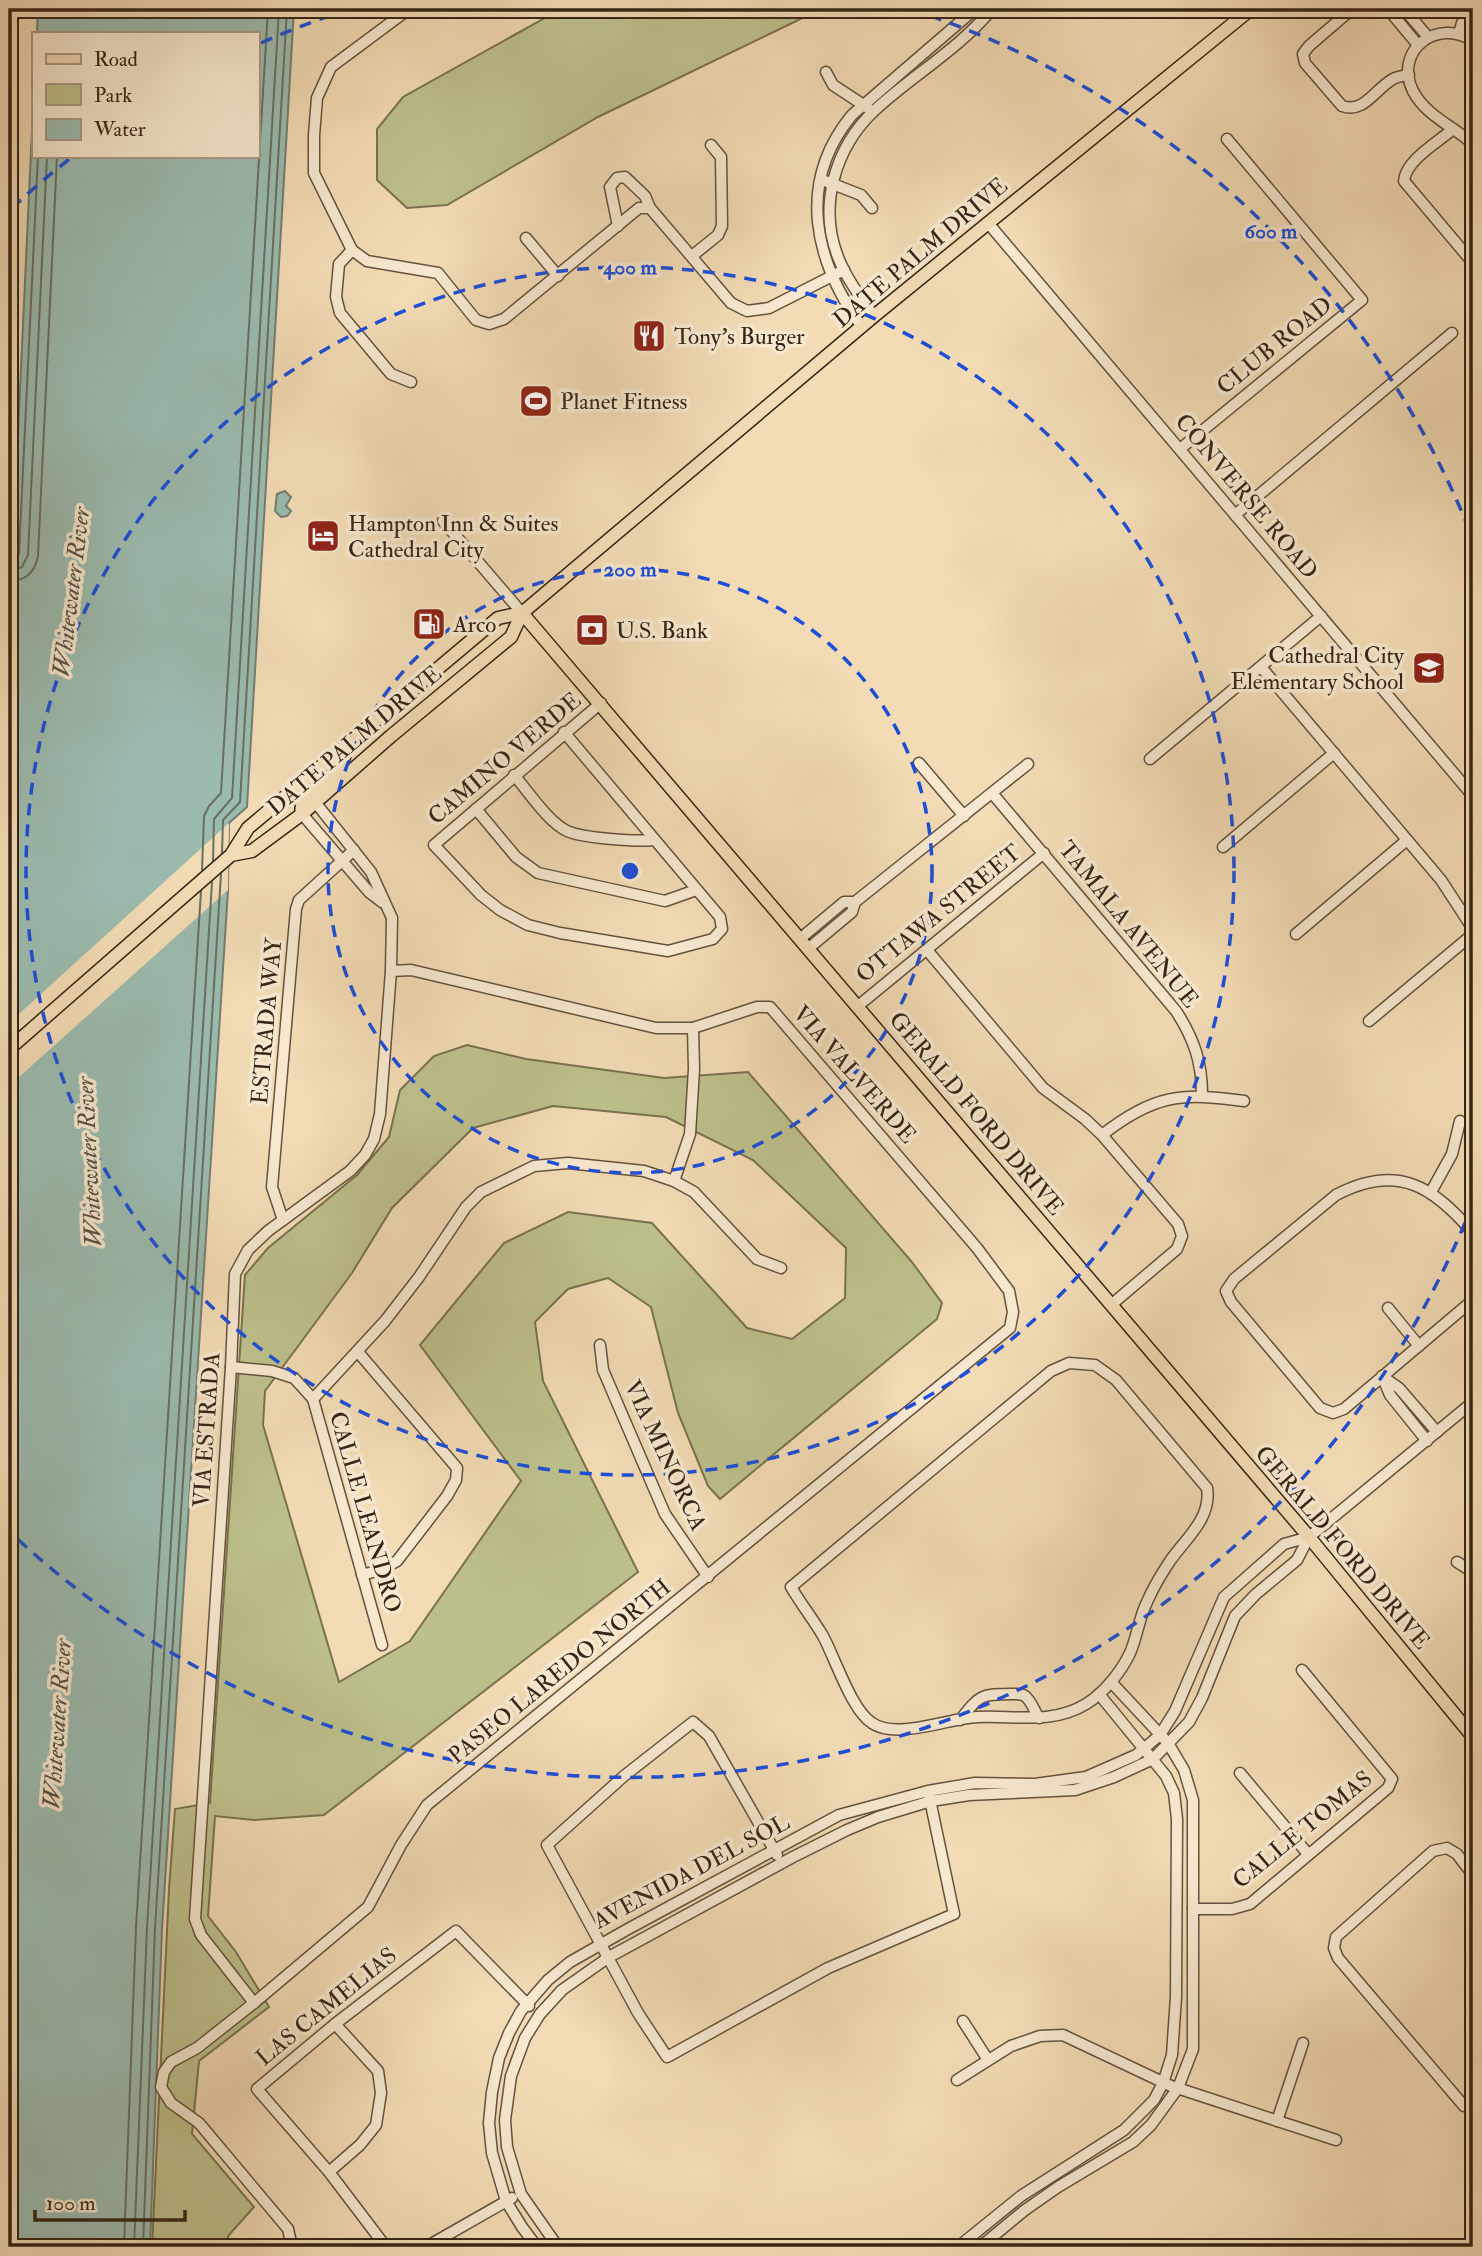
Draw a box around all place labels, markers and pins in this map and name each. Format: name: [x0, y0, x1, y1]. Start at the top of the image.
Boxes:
restaurant icon: Tony's Burger: [630, 317, 668, 355]
place label: Tony's Burger: [674, 322, 805, 351]
sports icon: Planet Fitness: [517, 382, 555, 420]
place label: Planet Fitness: [560, 387, 688, 416]
place label: Hampton Inn & Suites Cathedral City: [348, 509, 558, 564]
hotel icon: Hampton Inn & Suites Cathedral City: [304, 517, 342, 555]
fuel station icon: Arco: [410, 605, 448, 643]
place label: Arco: [452, 610, 496, 639]
bank icon: U.S. Bank: [573, 611, 611, 649]
place label: U.S. Bank: [616, 616, 708, 645]
place label: Cathedral City Elementary School: [1230, 641, 1405, 696]
school or university icon: Cathedral City Elementary School: [1410, 649, 1448, 687]
centre of rings: [618, 859, 642, 883]

